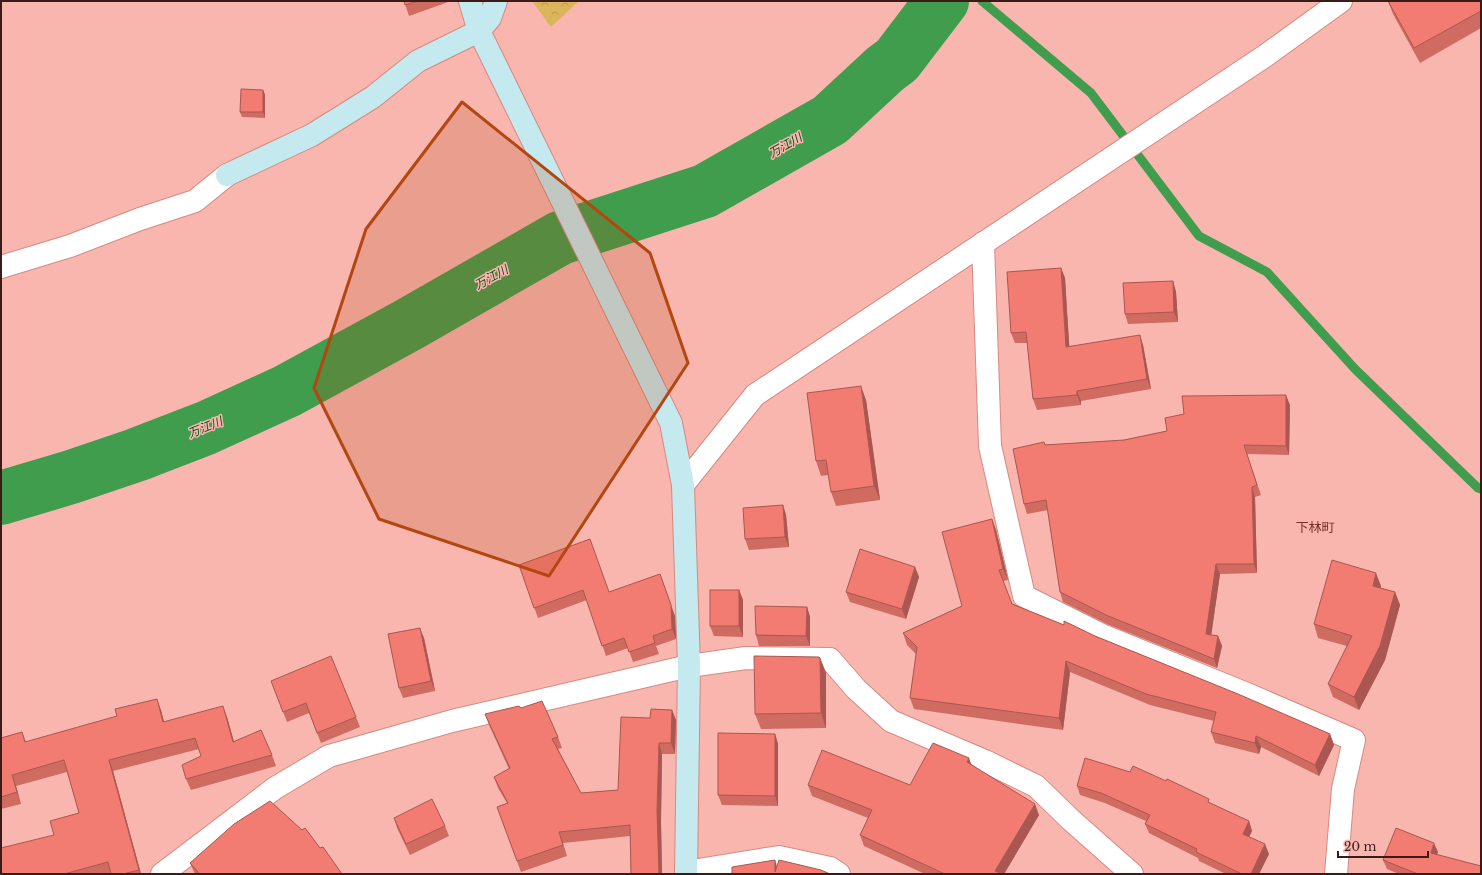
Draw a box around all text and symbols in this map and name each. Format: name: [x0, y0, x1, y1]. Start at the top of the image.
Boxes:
water label: 万江川: [766, 129, 806, 160]
water label: 万江川: [472, 261, 512, 292]
water label: 万江川: [185, 413, 226, 441]
district label: 下林町: [1295, 519, 1335, 536]
scale bar: [1338, 833, 1428, 859]
text: 20 m: [1344, 839, 1376, 854]

